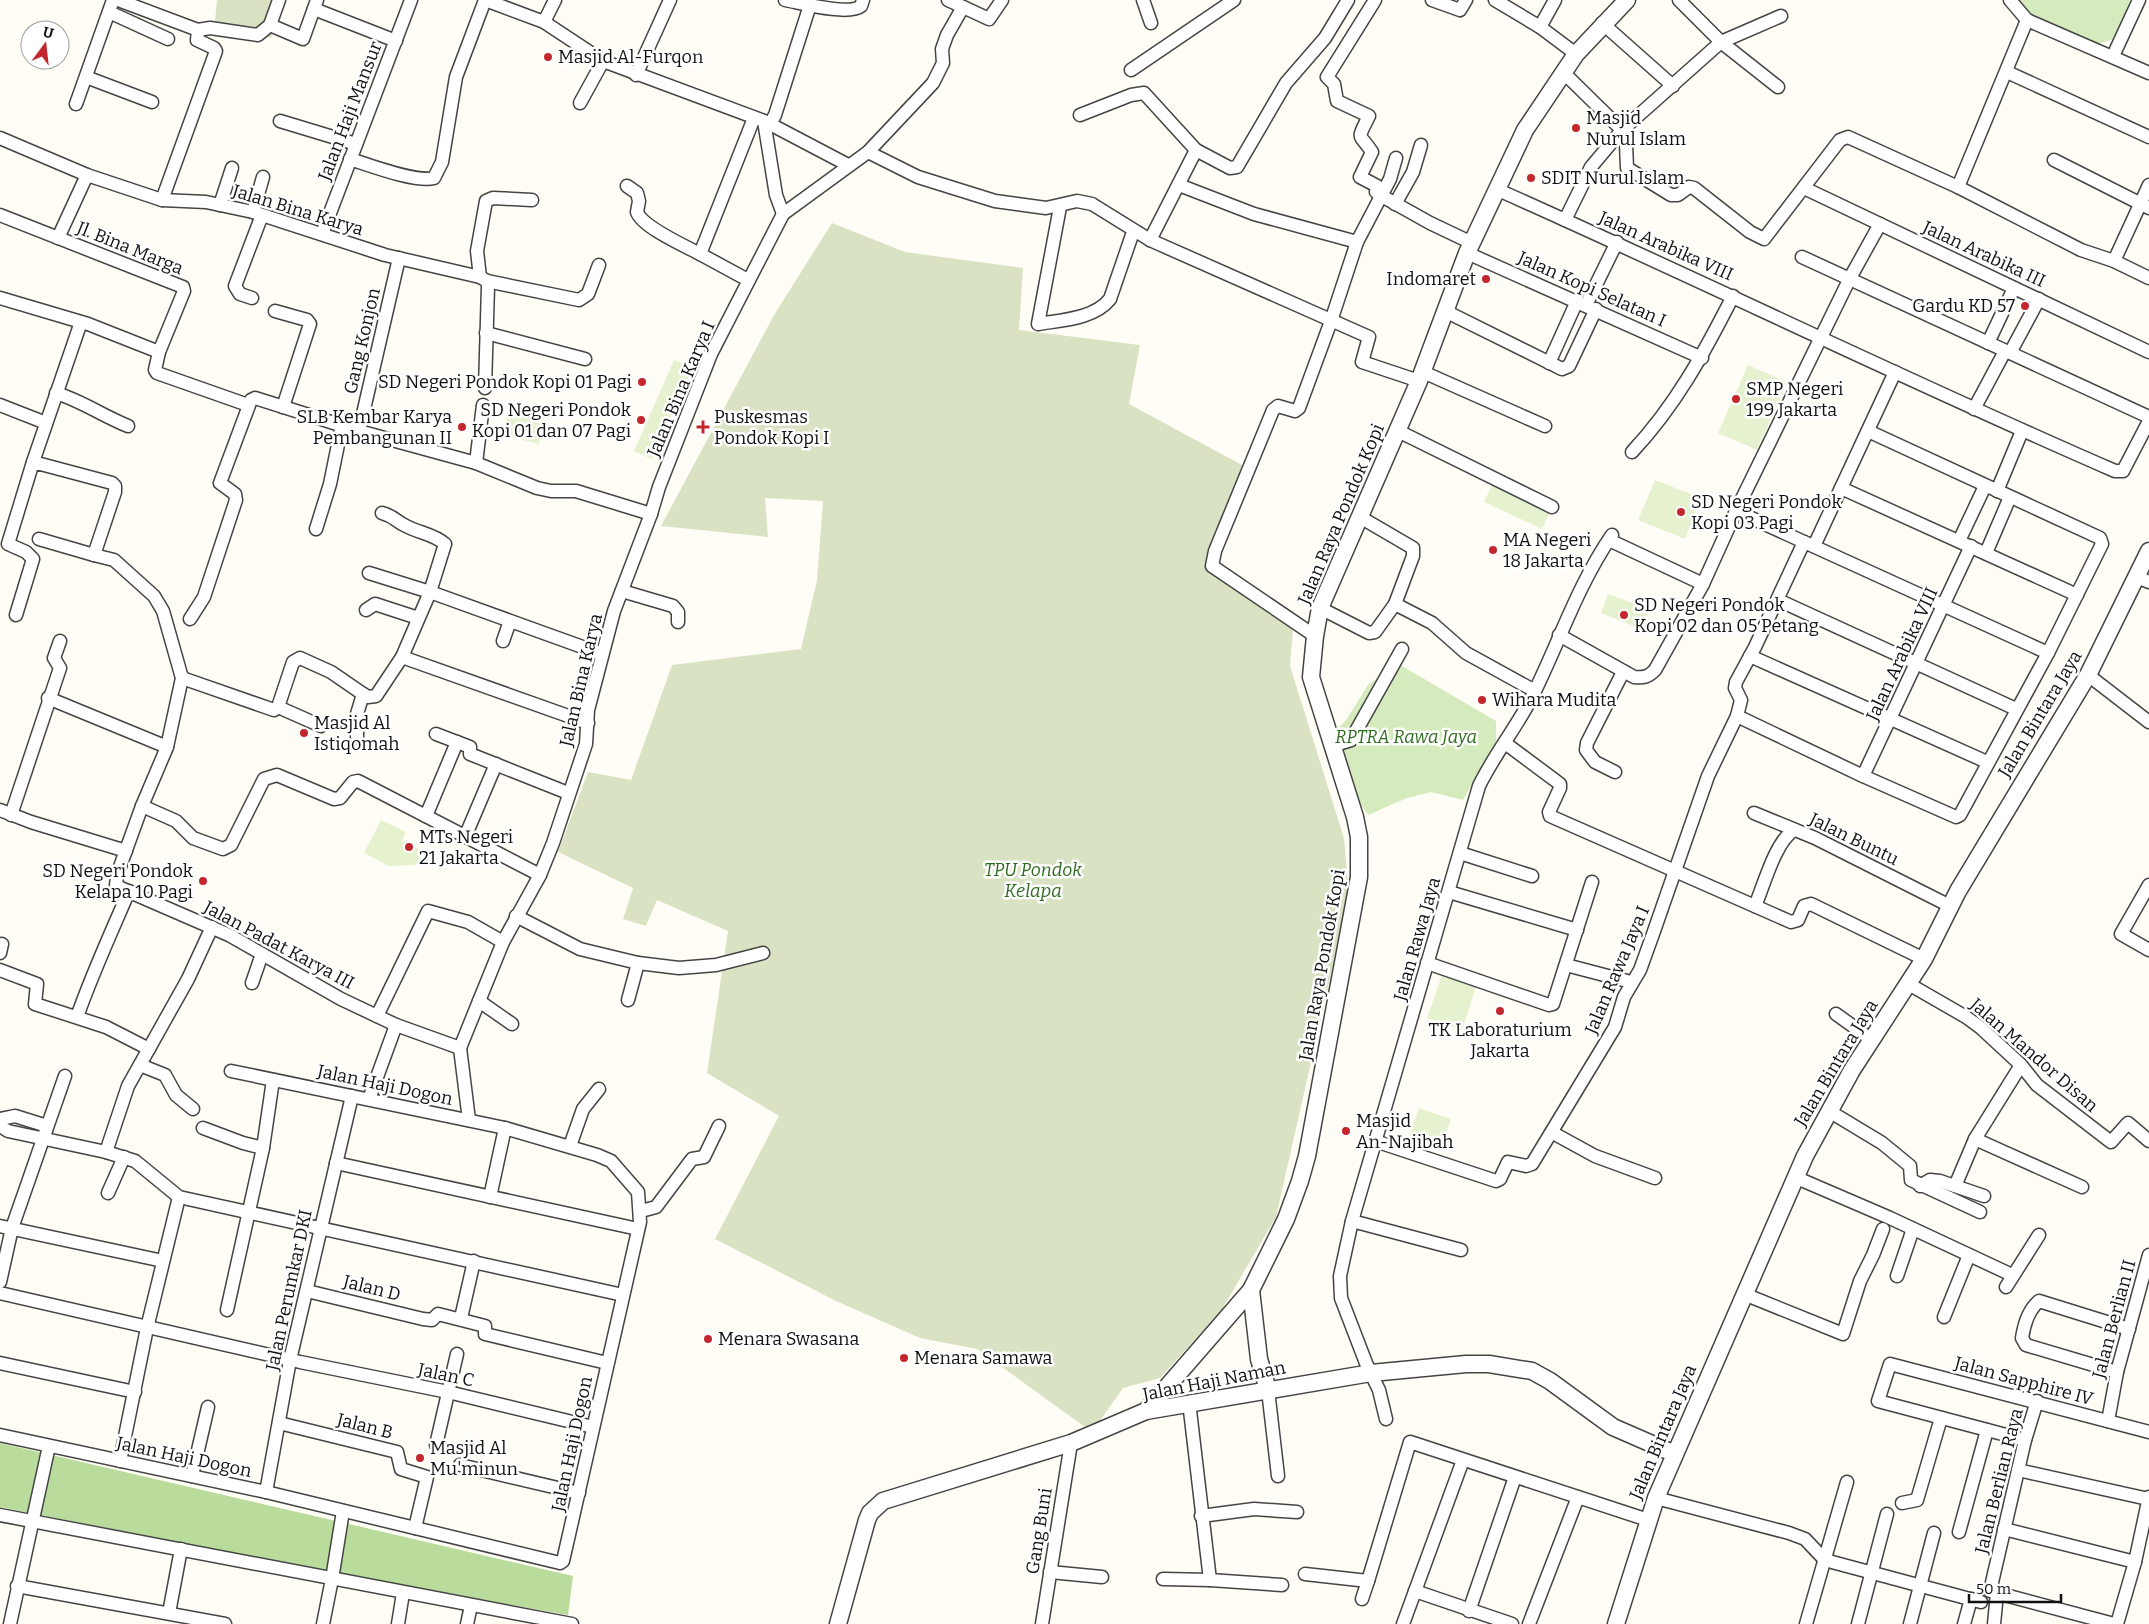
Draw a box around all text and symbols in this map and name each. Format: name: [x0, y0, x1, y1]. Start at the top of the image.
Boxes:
north arrow: [20, 20, 70, 70]
text: U: [41, 23, 56, 43]
street label: Jalan Haji Mansur: [313, 38, 387, 185]
place label: Masjid Al-Furqon: [558, 46, 704, 68]
marker: Masjid Al-Furqon: [542, 51, 554, 63]
place label: Masjid Nurul Islam: [1586, 107, 1686, 150]
marker: Masjid Nurul Islam: [1570, 122, 1582, 134]
place label: SDIT Nurul Islam: [1541, 167, 1684, 189]
marker: SDIT Nurul Islam: [1525, 172, 1537, 184]
street label: Jalan Bina Karya: [229, 179, 366, 240]
street label: Jalan Arabika VIII: [1594, 206, 1737, 285]
street label: Jl. Bina Marga: [73, 216, 187, 279]
street label: Jalan Arabika III: [1918, 216, 2049, 292]
street label: Jalan Kopi Selatan I: [1514, 246, 1670, 332]
place label: Indomaret: [1386, 268, 1476, 290]
marker: Indomaret: [1480, 273, 1492, 285]
street label: Gang Konjon: [339, 285, 385, 396]
place label: Gardu KD 57: [1912, 295, 2015, 317]
marker: Gardu KD 57: [2019, 300, 2031, 312]
street label: Jalan Bina Karya I: [642, 318, 720, 461]
place label: SD Negeri Pondok Kopi 01 Pagi: [378, 371, 632, 393]
marker: SD Negeri Pondok Kopi 01 Pagi: [636, 376, 648, 388]
place label: SMP Negeri 199 Jakarta: [1746, 378, 1843, 421]
marker: SMP Negeri 199 Jakarta: [1730, 393, 1742, 405]
place label: SD Negeri Pondok Kopi 01 dan 07 Pagi: [472, 399, 632, 442]
place label: SLB Kembar Karya Pembangunan II: [296, 406, 452, 449]
place label: Puskesmas Pondok Kopi I: [714, 406, 829, 449]
marker: SD Negeri Pondok Kopi 01 dan 07 Pagi: [635, 414, 647, 426]
marker: Puskesmas Pondok Kopi I: [696, 420, 710, 434]
street label: Jalan Raya Pondok Kopi: [1293, 420, 1389, 609]
marker: SLB Kembar Karya Pembangunan II: [456, 421, 468, 433]
place label: SD Negeri Pondok Kopi 03 Pagi: [1691, 491, 1842, 534]
marker: SD Negeri Pondok Kopi 03 Pagi: [1675, 506, 1687, 518]
place label: MA Negeri 18 Jakarta: [1503, 529, 1591, 572]
marker: MA Negeri 18 Jakarta: [1487, 544, 1499, 556]
street label: Jalan Arabika VIII: [1861, 584, 1943, 725]
place label: SD Negeri Pondok Kopi 02 dan 05 Petang: [1634, 594, 1819, 637]
marker: SD Negeri Pondok Kopi 02 dan 05 Petang: [1618, 609, 1630, 621]
street label: Jalan Bina Karya: [555, 611, 607, 750]
street label: Jalan Bintara Jaya: [1993, 646, 2087, 782]
place label: Wihara Mudita: [1492, 689, 1616, 711]
marker: Wihara Mudita: [1476, 694, 1488, 706]
place label: Masjid Al Istiqomah: [314, 712, 400, 755]
park label: RPTRA Rawa Jaya: [1335, 726, 1477, 748]
marker: Masjid Al Istiqomah: [298, 727, 310, 739]
street label: Jalan Buntu: [1805, 807, 1902, 870]
place label: MTs Negeri 21 Jakarta: [419, 826, 513, 869]
marker: MTs Negeri 21 Jakarta: [403, 841, 415, 853]
park label: TPU Pondok Kelapa: [984, 859, 1082, 902]
place label: SD Negeri Pondok Kelapa 10 Pagi: [42, 860, 194, 903]
street label: Jalan Raya Pondok Kopi: [1294, 868, 1350, 1063]
marker: SD Negeri Pondok Kelapa 10 Pagi: [197, 875, 209, 887]
street label: Jalan Rawa Jaya: [1389, 875, 1445, 1004]
street label: Jalan Padat Karya III: [199, 896, 358, 994]
street label: Jalan Rawa Jaya I: [1580, 902, 1654, 1038]
street label: Jalan Mandor Disan: [1965, 993, 2103, 1117]
street label: Jalan Bintara Jaya: [1789, 995, 1883, 1131]
marker: TK Laboraturium Jakarta: [1494, 1005, 1506, 1017]
place label: TK Laboraturium Jakarta: [1428, 1019, 1572, 1062]
street label: Jalan Haji Dogon: [314, 1060, 455, 1110]
place label: Masjid An-Najibah: [1356, 1110, 1454, 1153]
marker: Masjid An-Najibah: [1340, 1125, 1352, 1137]
street label: Jalan Perumkar DKI: [261, 1207, 317, 1374]
street label: Jalan Berlian II: [2087, 1257, 2140, 1382]
street label: Jalan D: [340, 1270, 403, 1306]
place label: Menara Swasana: [718, 1328, 859, 1350]
marker: Menara Swasana: [702, 1333, 714, 1345]
place label: Menara Samawa: [914, 1347, 1052, 1369]
marker: Menara Samawa: [898, 1352, 910, 1364]
street label: Jalan Sapphire IV: [1951, 1352, 2096, 1410]
street label: Jalan Haji Naman: [1140, 1356, 1288, 1406]
street label: Jalan C: [415, 1358, 476, 1392]
street label: Jalan Bintara Jaya: [1624, 1361, 1701, 1504]
street label: Jalan Haji Dogon: [547, 1374, 597, 1515]
street label: Jalan Berlian Raya: [1970, 1406, 2028, 1557]
street label: Jalan B: [334, 1408, 395, 1444]
street label: Jalan Haji Dogon: [113, 1432, 254, 1482]
place label: Masjid Al Mu'minun: [430, 1437, 518, 1480]
marker: Masjid Al Mu'minun: [414, 1452, 426, 1464]
street label: Gang Buni: [1021, 1486, 1057, 1576]
scale bar: [1969, 1572, 2062, 1604]
text: 50 m: [1976, 1580, 2012, 1598]

